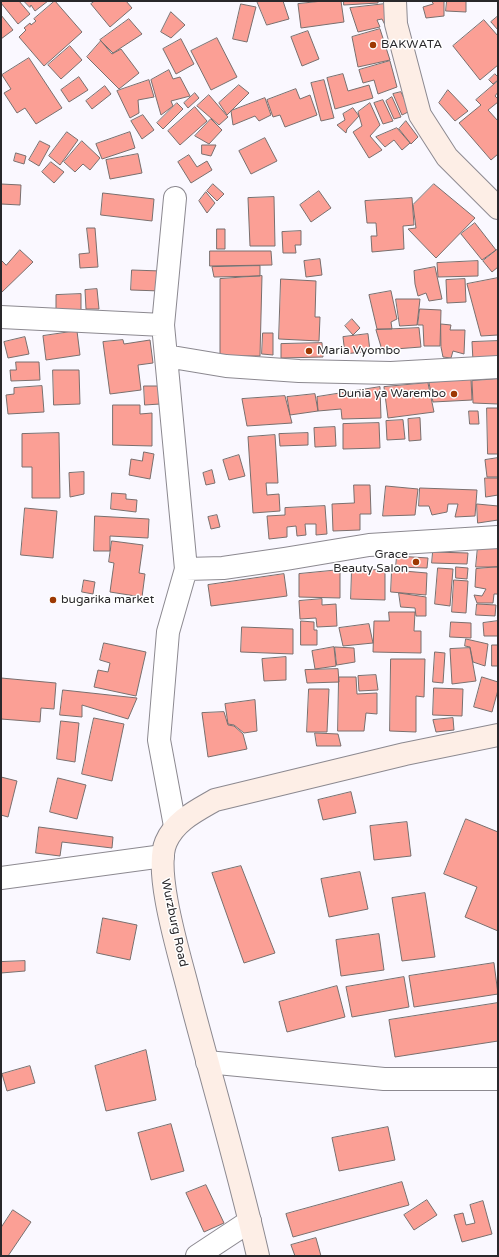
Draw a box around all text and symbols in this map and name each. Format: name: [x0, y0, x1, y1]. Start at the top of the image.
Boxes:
place label: BAKWATA: [381, 38, 442, 52]
marker: BAKWATA: [368, 40, 378, 50]
place label: Maria Vyombo: [317, 344, 400, 358]
marker: Maria Vyombo: [304, 346, 314, 356]
place label: Dunia ya Warembo: [338, 387, 446, 401]
marker: Dunia ya Warembo: [449, 389, 459, 399]
place label: Grace Beauty Salon: [333, 548, 408, 576]
marker: Grace Beauty Salon: [411, 557, 421, 567]
place label: bugarika market: [61, 593, 154, 607]
marker: bugarika market: [48, 595, 58, 605]
street label: Wurzburg Road: [158, 878, 190, 968]

